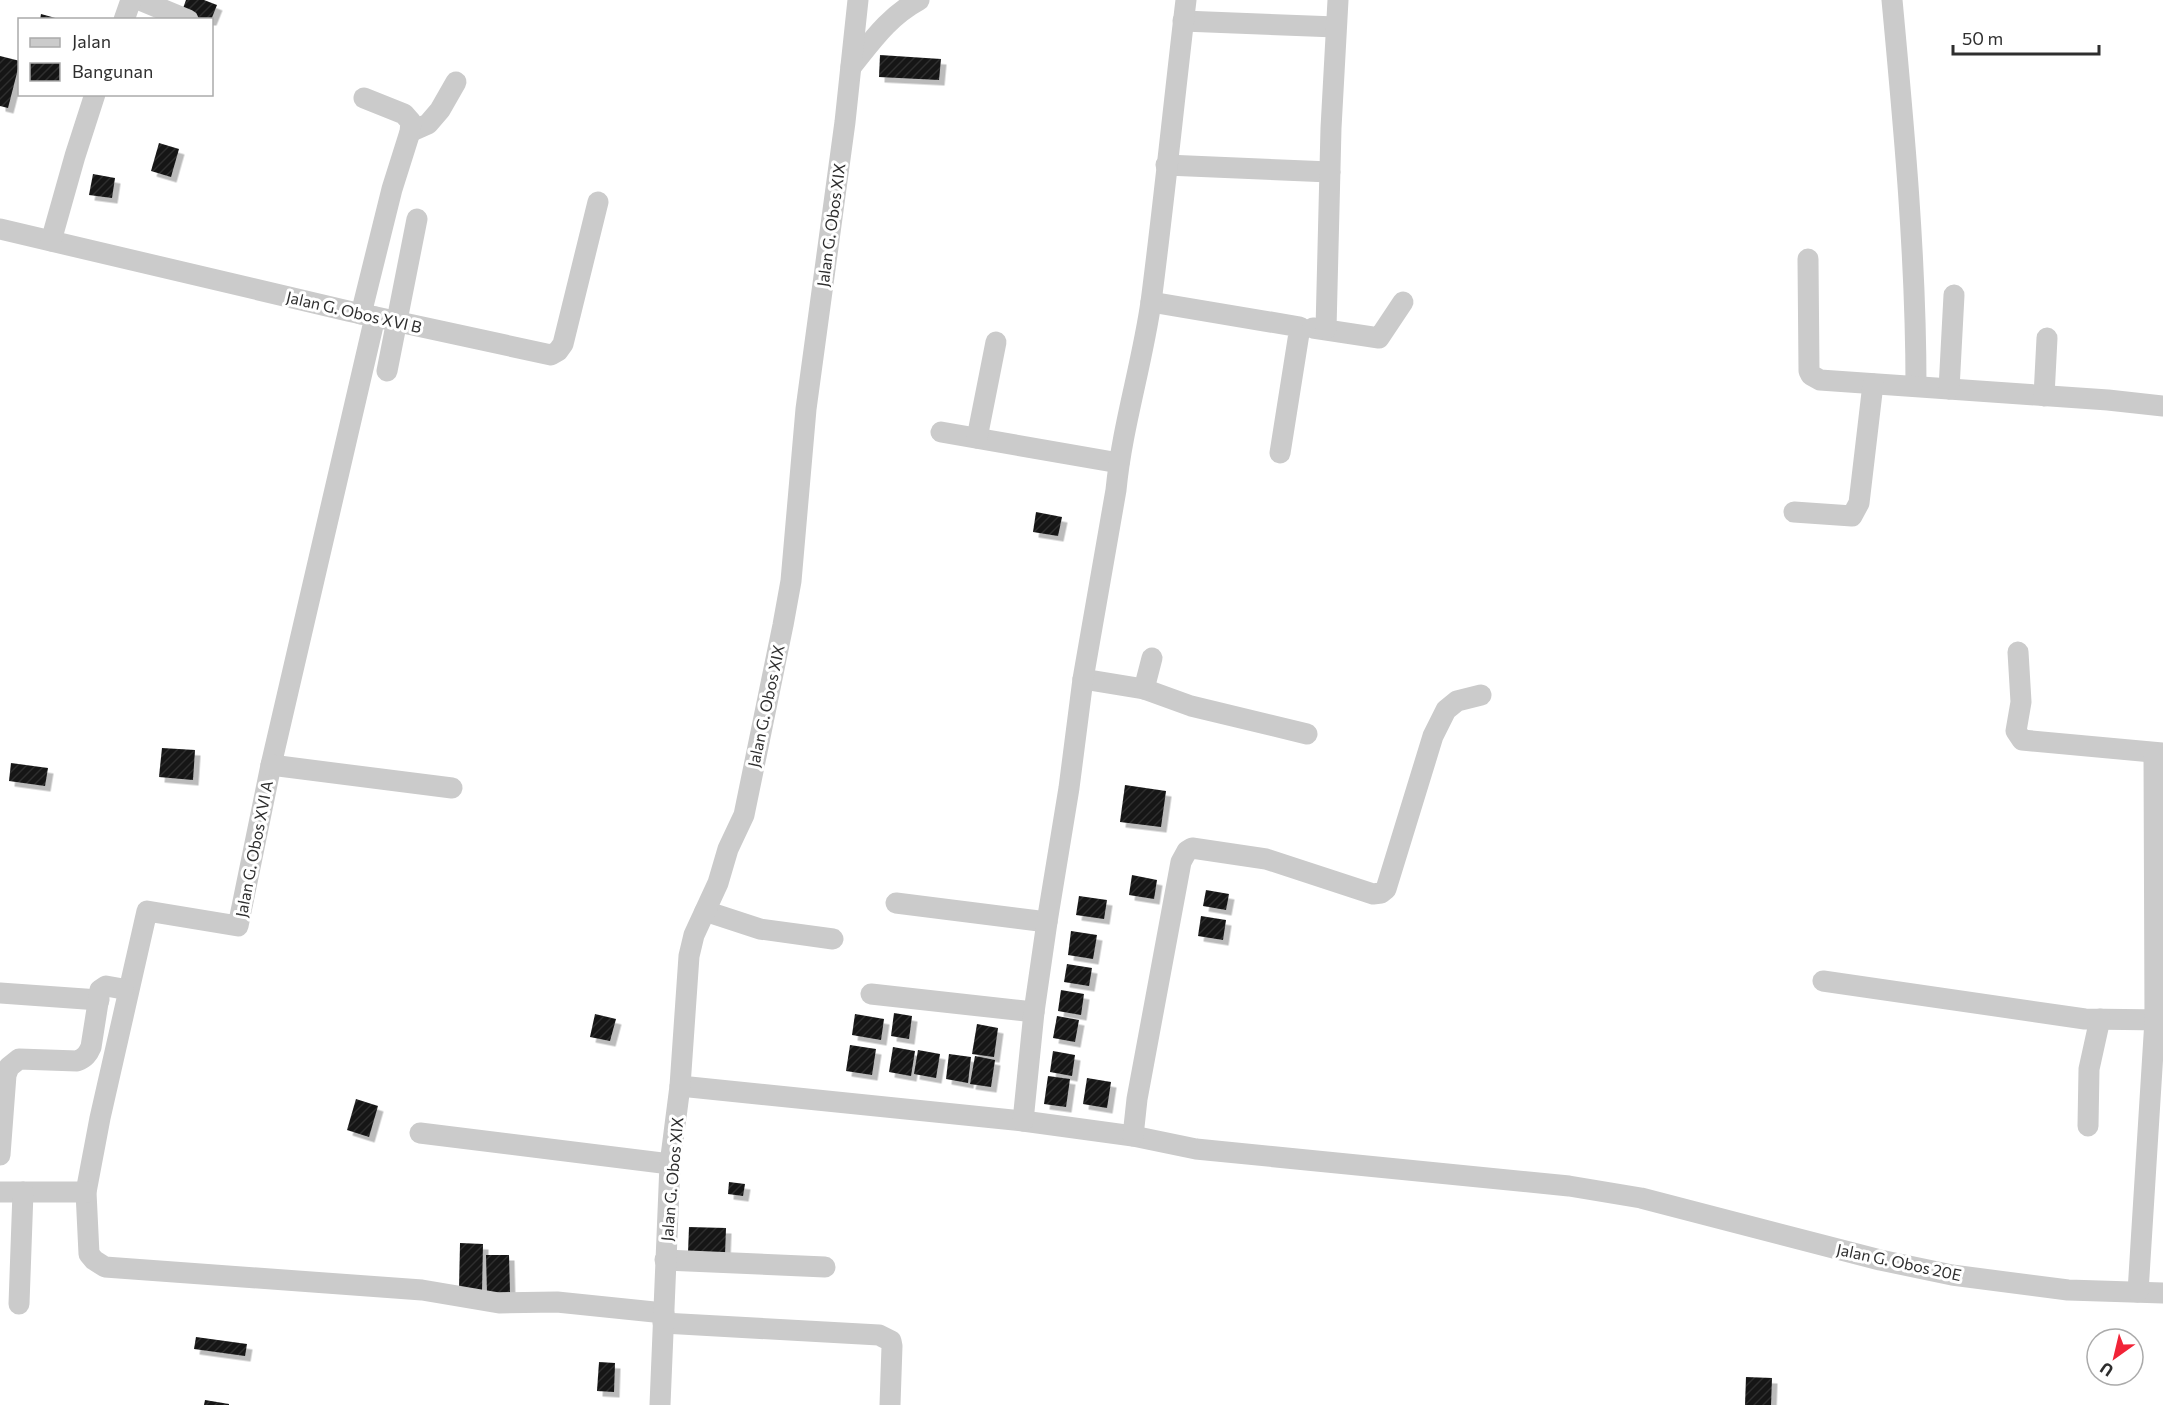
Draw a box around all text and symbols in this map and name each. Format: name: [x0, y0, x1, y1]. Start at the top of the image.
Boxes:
legend: [18, 18, 213, 96]
scale bar: [1953, 18, 2098, 56]
text: 50 m: [1962, 27, 2003, 49]
text: Jalan: [72, 30, 111, 52]
text: Bangunan: [72, 60, 153, 82]
street label: Jalan G. Obos XIX: [812, 162, 849, 288]
street label: Jalan G. Obos XVI B: [285, 287, 424, 336]
street label: Jalan G. Obos XIX: [743, 643, 788, 769]
street label: Jalan G. Obos XVI A: [231, 779, 276, 919]
street label: Jalan G. Obos XIX: [657, 1116, 686, 1242]
street label: Jalan G. Obos 20E: [1835, 1239, 1963, 1284]
north arrow: [2085, 1327, 2145, 1387]
text: U: [2096, 1359, 2116, 1381]

